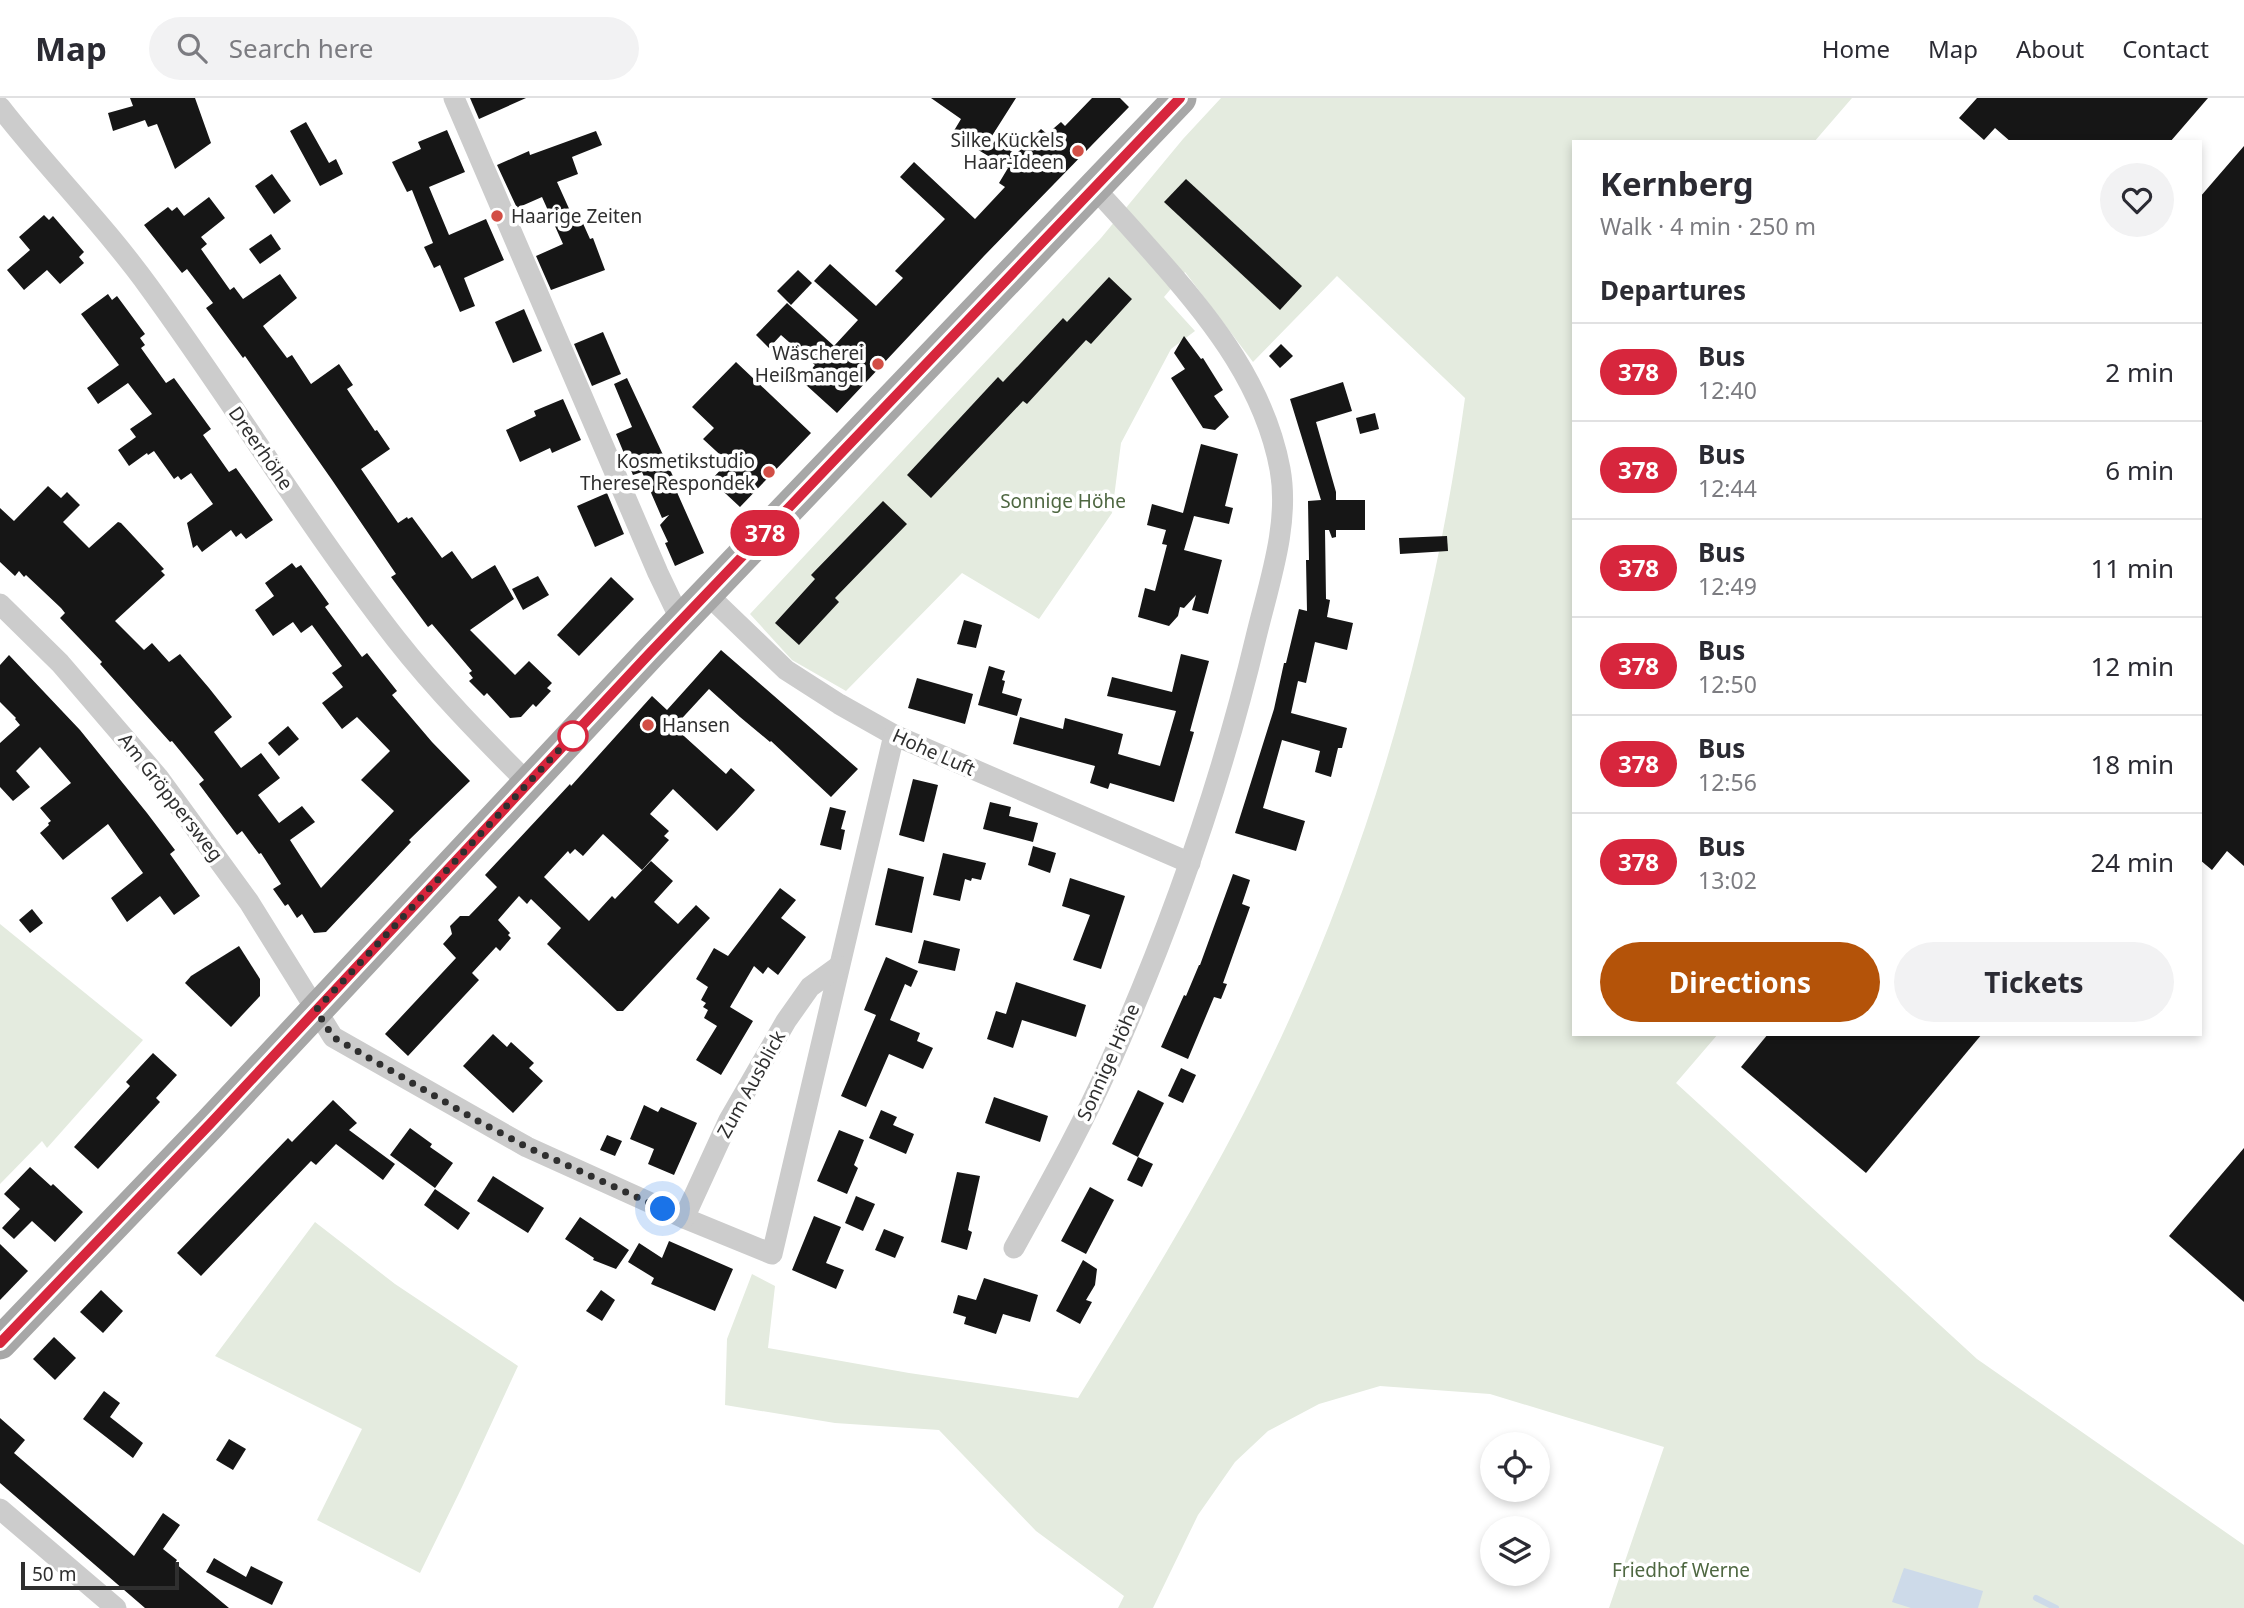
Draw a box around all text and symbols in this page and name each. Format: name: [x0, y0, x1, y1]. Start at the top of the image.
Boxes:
search box: [149, 17, 639, 80]
text: Map: [35, 26, 107, 71]
icon: search: [173, 29, 211, 67]
text: Search here: [229, 30, 373, 66]
text: Home: [1822, 32, 1890, 65]
text: Map: [1928, 32, 1978, 65]
text: About: [2016, 32, 2084, 65]
text: Contact: [2122, 32, 2209, 65]
place label: Silke Kückels Haar-Ideen: [950, 127, 1064, 175]
marker: Silke Kückels Haar-Ideen: [1070, 143, 1086, 159]
text: Kernberg: [1600, 161, 1754, 206]
button: heart: [2100, 163, 2174, 237]
place label: Haarige Zeiten: [511, 203, 642, 229]
marker: Haarige Zeiten: [489, 208, 505, 224]
text: Walk · 4 min · 250 m: [1600, 210, 1816, 242]
text: Departures: [1600, 272, 1746, 308]
text: Bus: [1698, 338, 1745, 374]
place label: Wäscherei Heißmangel: [755, 340, 864, 388]
text: 2 min: [2105, 354, 2174, 390]
text: 378: [1618, 355, 1659, 388]
marker: Wäscherei Heißmangel: [870, 356, 886, 372]
text: 12:40: [1698, 374, 1757, 406]
street label: Dreerhöhe: [223, 401, 299, 495]
text: Bus: [1698, 436, 1745, 472]
place label: Kosmetikstudio Therese Respondek: [580, 448, 755, 496]
text: 6 min: [2105, 452, 2174, 488]
text: 378: [1618, 453, 1659, 486]
marker: Kosmetikstudio Therese Respondek: [761, 464, 777, 480]
text: 12:44: [1698, 472, 1757, 504]
park label: Sonnige Höhe: [1000, 488, 1126, 514]
line badge: 378: [725, 510, 805, 556]
text: 378: [744, 516, 786, 549]
text: Bus: [1698, 534, 1745, 570]
text: 11 min: [2090, 550, 2174, 586]
text: 378: [1618, 551, 1659, 584]
text: 12:49: [1698, 570, 1757, 602]
text: Bus: [1698, 632, 1745, 668]
text: 12 min: [2090, 648, 2174, 684]
text: 378: [1618, 649, 1659, 682]
text: 12:50: [1698, 668, 1757, 700]
place label: Hansen: [662, 712, 730, 738]
marker: Hansen: [640, 717, 656, 733]
unlabelled marker: [558, 721, 588, 751]
street label: Hohe Luft: [888, 722, 980, 782]
street label: Am Gröppersweg: [113, 728, 229, 866]
text: Bus: [1698, 730, 1745, 766]
text: 18 min: [2090, 746, 2174, 782]
text: 378: [1618, 747, 1659, 780]
text: 12:56: [1698, 766, 1757, 798]
text: Bus: [1698, 828, 1745, 864]
text: 24 min: [2090, 844, 2174, 880]
text: 378: [1618, 845, 1659, 878]
text: 13:02: [1698, 864, 1757, 896]
button: Directions: [1600, 942, 1880, 1022]
button: Tickets: [1894, 942, 2174, 1022]
street label: Sonnige Höhe: [1071, 999, 1145, 1125]
street label: Zum Ausblick: [711, 1026, 791, 1142]
your location: [645, 1191, 680, 1226]
map controls: [1480, 1432, 1550, 1586]
button: locate: [1480, 1432, 1550, 1502]
button: layers: [1480, 1516, 1550, 1586]
park label: Friedhof Werne: [1612, 1557, 1750, 1583]
scale bar: [21, 1559, 178, 1591]
text: 50 m: [32, 1561, 76, 1587]

